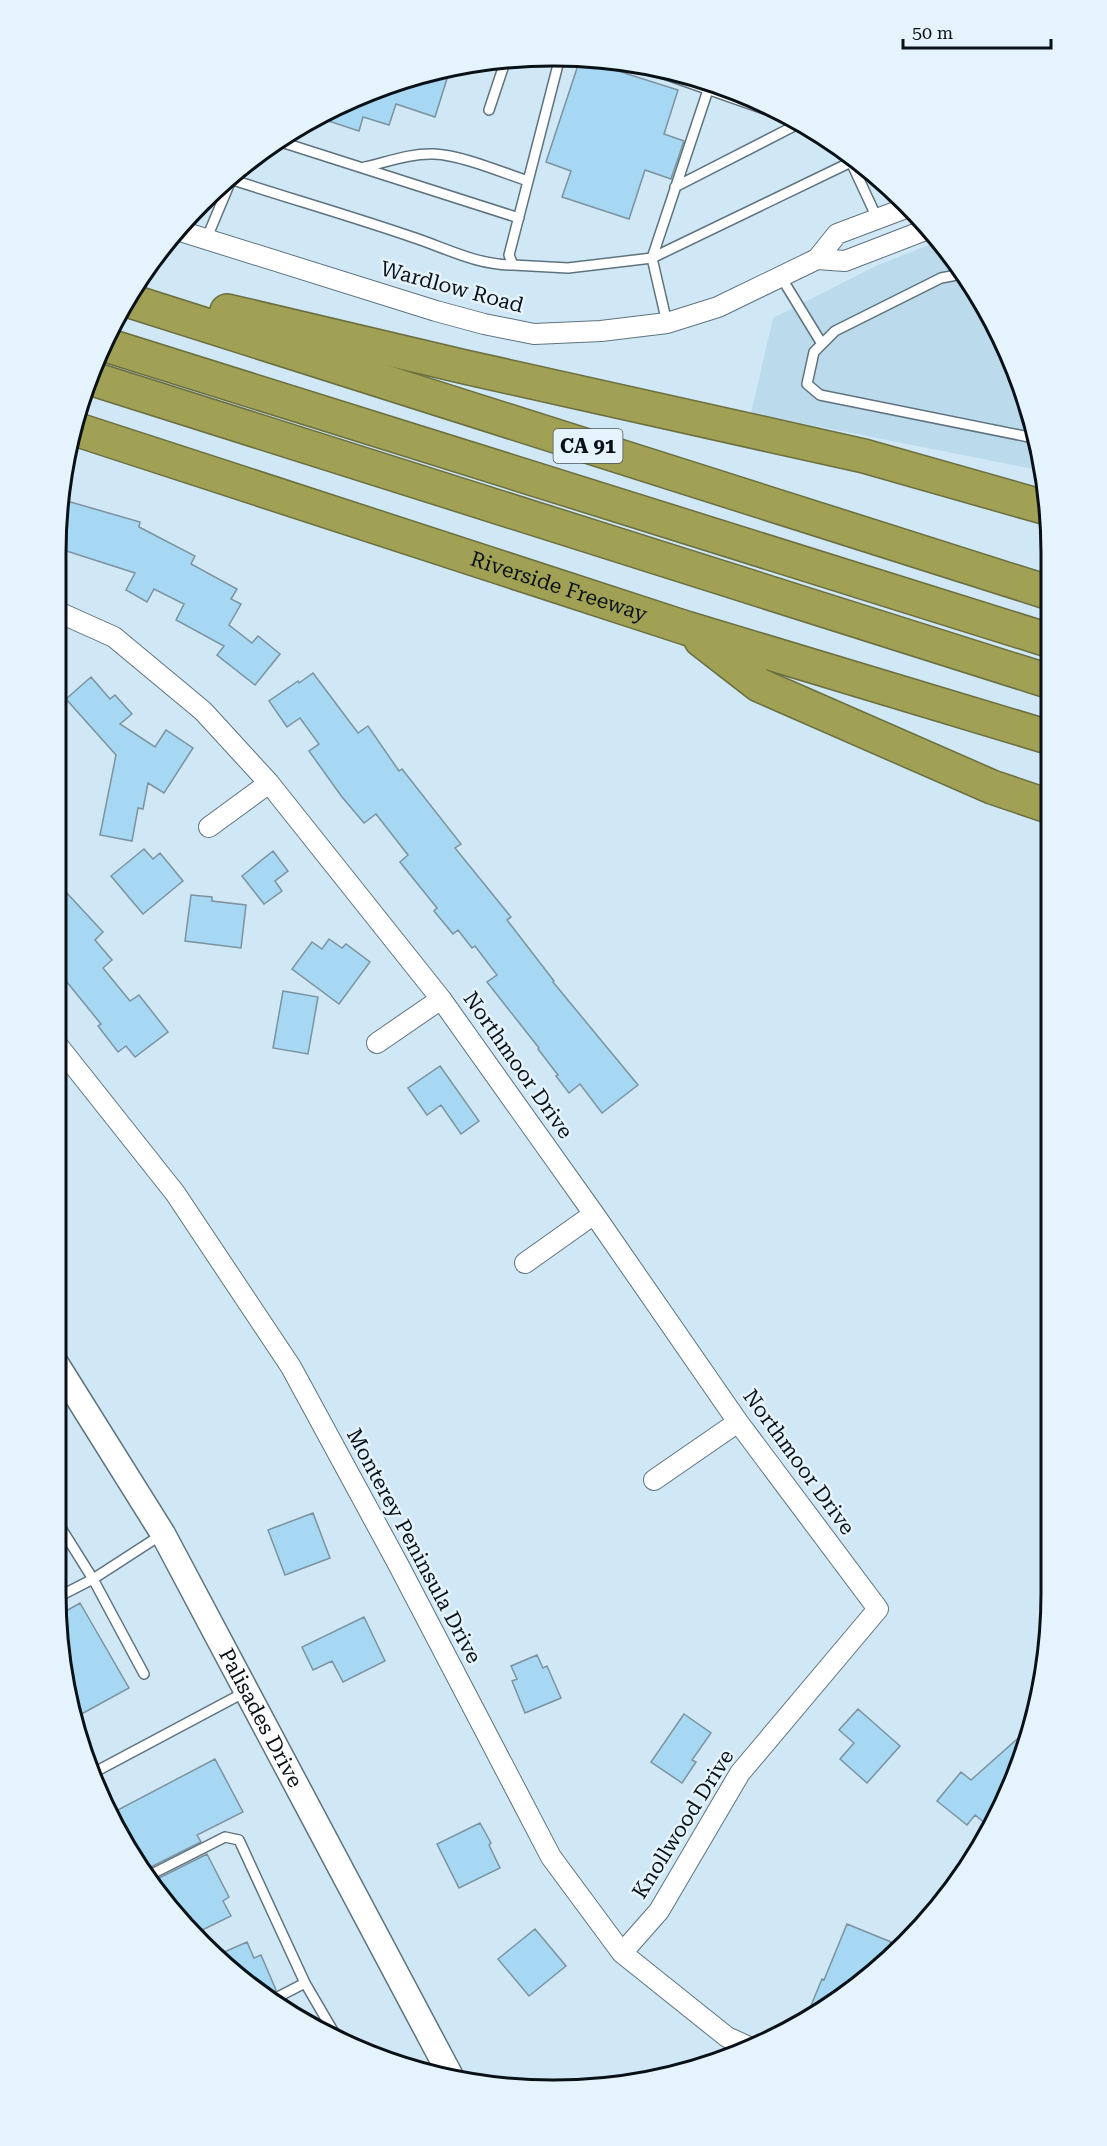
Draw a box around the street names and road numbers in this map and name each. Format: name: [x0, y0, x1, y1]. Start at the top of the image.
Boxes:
street label: Wardlow Road: [378, 256, 527, 318]
road number: CA 91: [554, 429, 622, 463]
street label: Riverside Freeway: [467, 547, 651, 627]
street label: Northmoor Drive: [458, 987, 578, 1143]
street label: Northmoor Drive: [738, 1385, 860, 1539]
street label: Monterey Peninsula Drive: [342, 1425, 486, 1667]
street label: Palisades Drive: [214, 1644, 307, 1792]
street label: Knollwood Drive: [628, 1745, 738, 1903]

